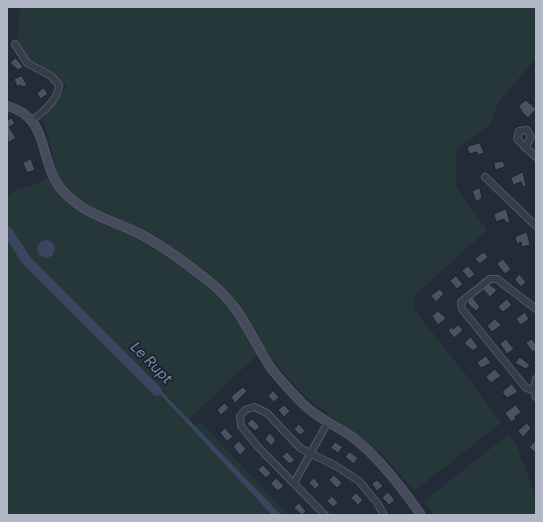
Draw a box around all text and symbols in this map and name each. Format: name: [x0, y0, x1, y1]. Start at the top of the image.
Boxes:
water label: Le Rupt: [126, 338, 176, 388]

